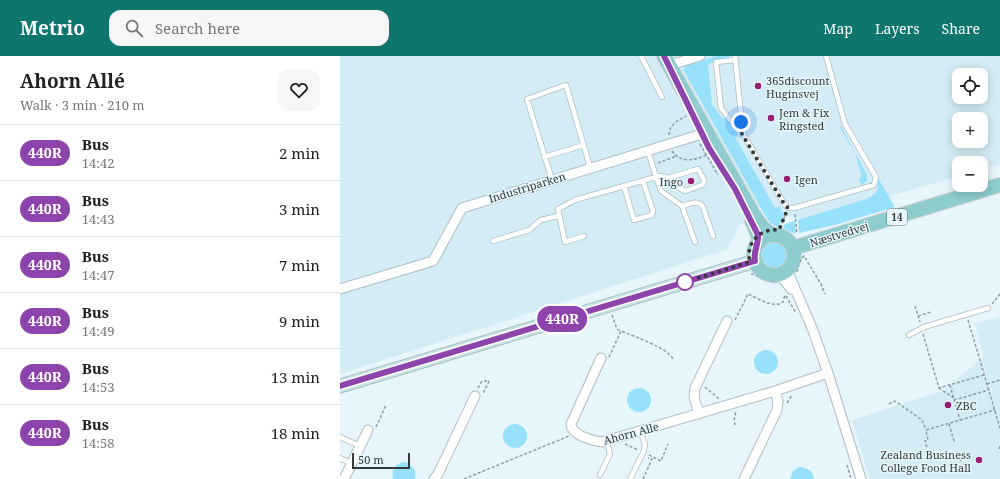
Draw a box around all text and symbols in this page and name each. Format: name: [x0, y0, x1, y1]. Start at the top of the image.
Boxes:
search box: [109, 10, 389, 46]
text: Metrio: [20, 15, 85, 41]
icon: search: [123, 17, 145, 39]
text: Search here: [155, 18, 240, 38]
text: Map: [823, 19, 853, 38]
text: Layers: [875, 19, 920, 38]
text: Share: [942, 19, 980, 38]
text: Ahorn Allé: [20, 68, 125, 94]
map controls: [952, 68, 988, 192]
button: locate: [952, 68, 988, 104]
button: heart: [278, 69, 320, 111]
place label: 365discount Huginsvej: [766, 73, 830, 101]
marker: 365discount Huginsvej: [753, 81, 763, 91]
text: Walk · 3 min · 210 m: [20, 96, 145, 114]
place label: Jem & Fix Ringsted: [778, 105, 830, 133]
your location: [731, 112, 751, 132]
button: +: [952, 112, 988, 148]
marker: Jem & Fix Ringsted: [766, 113, 776, 123]
text: Bus: [82, 134, 109, 154]
text: 440R: [28, 143, 62, 162]
text: 2 min: [279, 143, 320, 163]
text: 14:42: [82, 154, 115, 172]
button: −: [952, 156, 988, 192]
street label: Industriparken: [487, 168, 567, 206]
place label: Igen: [795, 172, 818, 187]
place label: Ingo: [660, 174, 683, 189]
marker: Igen: [782, 174, 792, 184]
marker: Ingo: [686, 176, 696, 186]
text: Bus: [82, 190, 109, 210]
text: 440R: [28, 199, 62, 218]
text: 3 min: [279, 199, 320, 219]
road number: 14: [887, 209, 907, 225]
text: 14:43: [82, 210, 115, 228]
street label: Næstvedvej: [808, 218, 870, 250]
text: Bus: [82, 246, 109, 266]
text: 440R: [28, 255, 62, 274]
text: 7 min: [279, 255, 320, 275]
text: 14:47: [82, 266, 115, 284]
unlabelled marker: [676, 273, 694, 291]
text: Bus: [82, 302, 109, 322]
line badge: 440R: [534, 306, 590, 332]
text: 440R: [545, 309, 579, 328]
text: 440R: [28, 311, 62, 330]
text: 9 min: [279, 311, 320, 331]
text: 14:49: [82, 322, 115, 340]
text: Bus: [82, 358, 109, 378]
text: 440R: [28, 367, 62, 386]
text: 13 min: [271, 367, 320, 387]
text: 14:53: [82, 378, 115, 396]
place label: ZBC: [956, 398, 977, 413]
marker: ZBC: [943, 400, 953, 410]
text: Bus: [82, 414, 109, 434]
street label: Ahorn Alle: [602, 418, 660, 448]
text: 440R: [28, 423, 62, 442]
text: 18 min: [271, 423, 320, 443]
text: 14:58: [82, 434, 115, 452]
place label: Zealand Business College Food Hall: [880, 447, 972, 475]
scale bar: [352, 451, 410, 470]
text: 50 m: [358, 452, 384, 467]
marker: Zealand Business College Food Hall: [974, 455, 984, 465]

